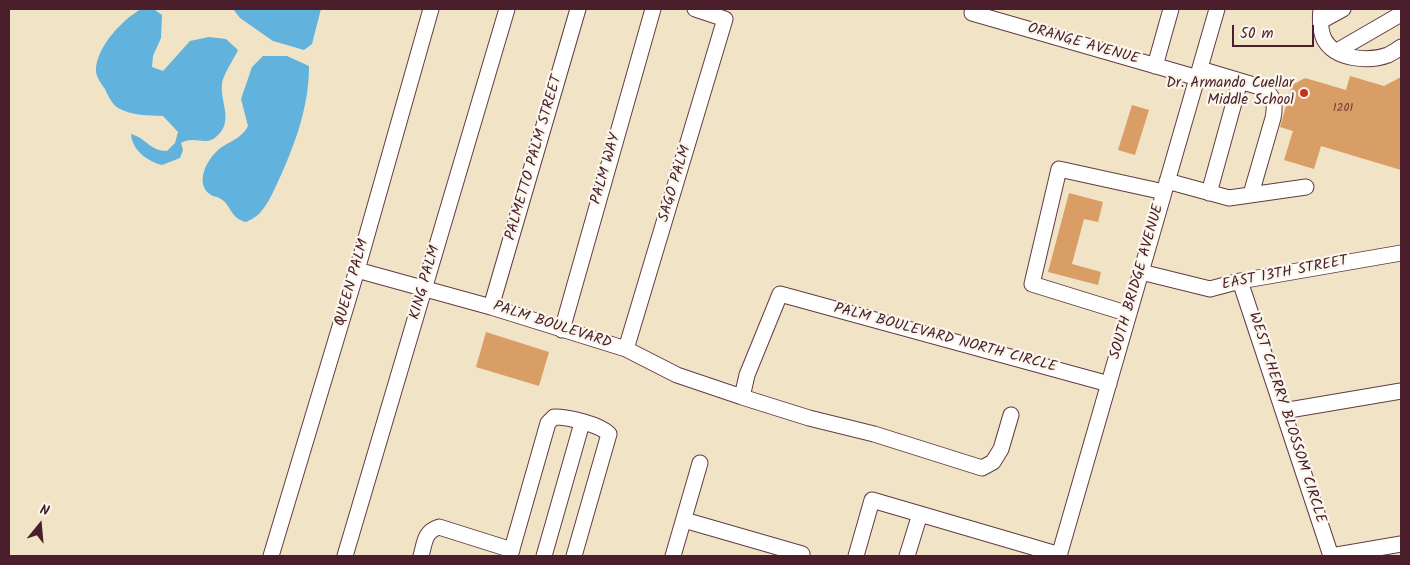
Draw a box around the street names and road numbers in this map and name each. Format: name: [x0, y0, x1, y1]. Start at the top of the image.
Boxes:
street label: ORANGE AVENUE: [1025, 21, 1141, 69]
street label: PALMETTO PALM STREET: [503, 73, 567, 243]
street label: PALM WAY: [588, 132, 626, 206]
street label: SAGO PALM: [656, 144, 696, 224]
street label: SOUTH BRIDGE AVENUE: [1107, 202, 1169, 362]
street label: QUEEN PALM: [332, 237, 374, 329]
street label: KING PALM: [407, 244, 445, 322]
street label: EAST 13TH STREET: [1221, 253, 1349, 295]
street label: PALM BOULEVARD: [490, 298, 614, 354]
street label: PALM BOULEVARD NORTH CIRCLE: [832, 301, 1058, 377]
street label: WEST CHERRY BLOSSOM CIRCLE: [1243, 310, 1329, 526]

